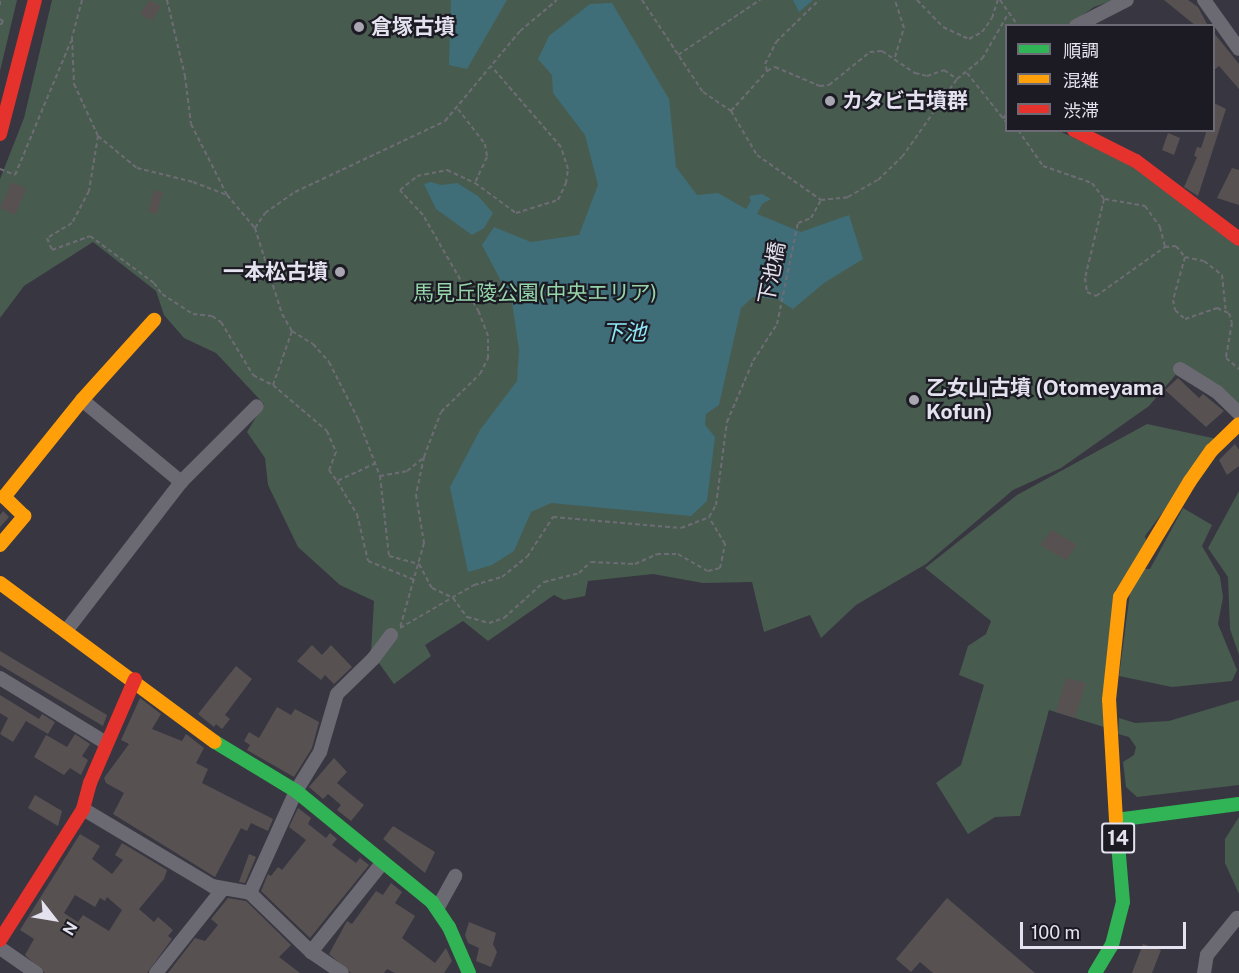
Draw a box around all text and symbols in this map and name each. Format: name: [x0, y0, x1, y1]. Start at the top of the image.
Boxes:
place label: 倉塚古墳: [371, 14, 455, 40]
marker: 倉塚古墳: [352, 20, 366, 34]
legend: [1005, 24, 1215, 132]
text: 順調: [1063, 40, 1099, 61]
text: 混雑: [1063, 70, 1099, 91]
place label: カタビ古墳群: [842, 88, 968, 114]
marker: カタビ古墳群: [823, 94, 837, 108]
text: 渋滞: [1063, 100, 1099, 121]
street label: 下池橋: [754, 240, 790, 306]
place label: 一本松古墳: [223, 259, 328, 285]
marker: 一本松古墳: [333, 265, 347, 279]
park label: 馬見丘陵公園(中央エリア): [413, 280, 657, 306]
water label: 下池: [602, 320, 646, 346]
place label: 乙女山古墳 (Otomeyama Kofun): [926, 375, 1164, 425]
marker: 乙女山古墳 (Otomeyama Kofun): [907, 393, 921, 407]
road number: 14: [1100, 821, 1136, 855]
north arrow: [24, 889, 84, 949]
scale bar: [1023, 910, 1190, 948]
text: N: [58, 918, 81, 939]
text: 100 m: [1031, 922, 1080, 943]

